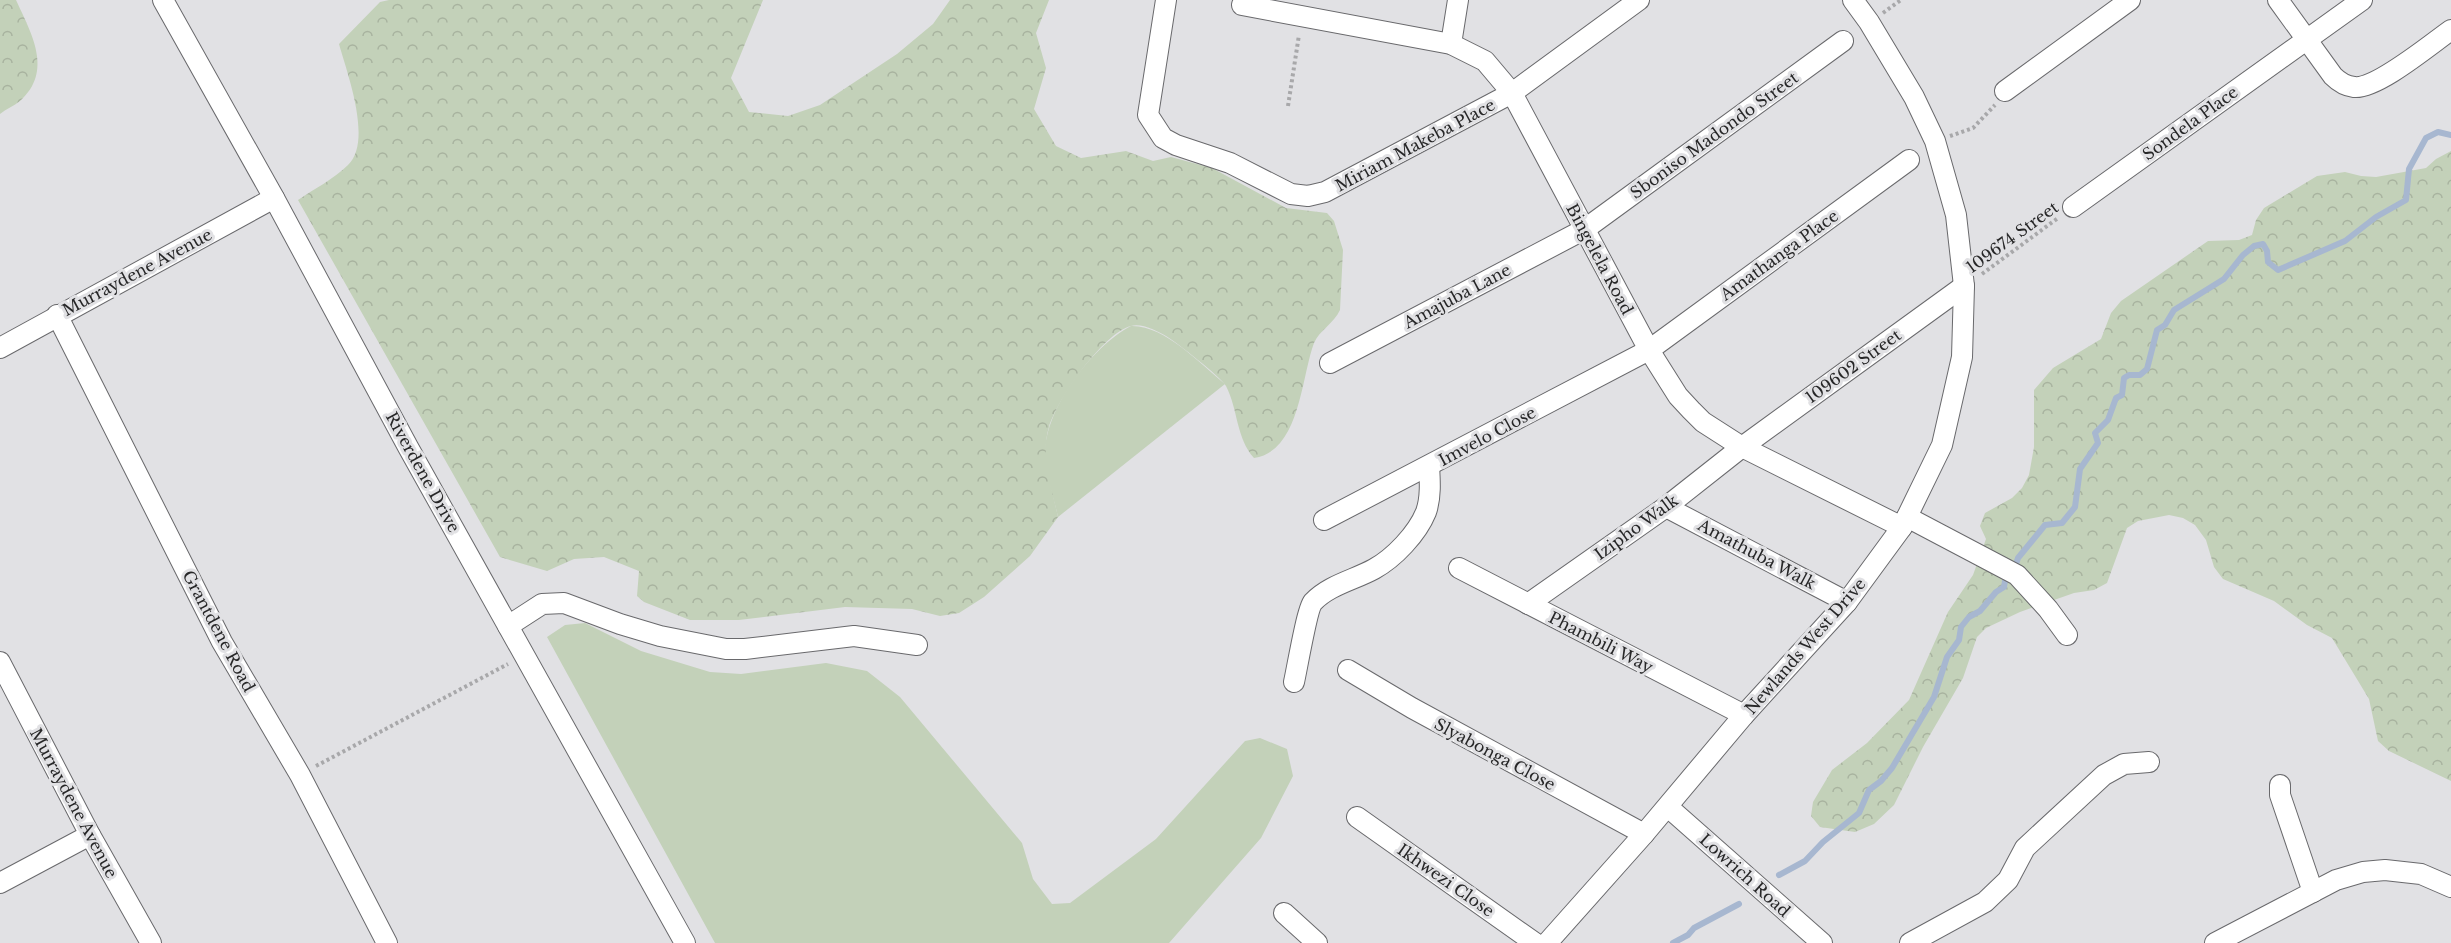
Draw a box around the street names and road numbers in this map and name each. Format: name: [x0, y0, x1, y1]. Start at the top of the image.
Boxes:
street label: Sboniso Madondo Street: [1626, 67, 1802, 203]
street label: Sondela Place: [2138, 82, 2242, 164]
street label: Miriam Makeba Place: [1332, 94, 1498, 196]
street label: 109674 Street: [1962, 197, 2062, 277]
street label: Bingelela Road: [1562, 200, 1638, 318]
street label: Amathanga Place: [1715, 205, 1842, 305]
street label: Murraydene Avenue: [59, 224, 215, 320]
street label: Amajuba Lane: [1399, 259, 1514, 333]
street label: 109602 Street: [1801, 325, 1905, 407]
street label: Imvelo Close: [1435, 402, 1539, 470]
street label: Riverdene Drive: [382, 408, 464, 536]
street label: Izipho Walk: [1590, 490, 1682, 564]
street label: Amathuba Walk: [1694, 514, 1819, 594]
street label: Grantdene Road: [179, 567, 260, 695]
street label: Newlands West Drive: [1740, 574, 1870, 718]
street label: Phambili Way: [1545, 607, 1657, 677]
street label: Slyabonga Close: [1431, 714, 1559, 794]
street label: Murraydene Avenue: [26, 725, 122, 881]
street label: Lowrich Road: [1695, 829, 1795, 921]
street label: Ikhwezi Close: [1394, 839, 1498, 921]

